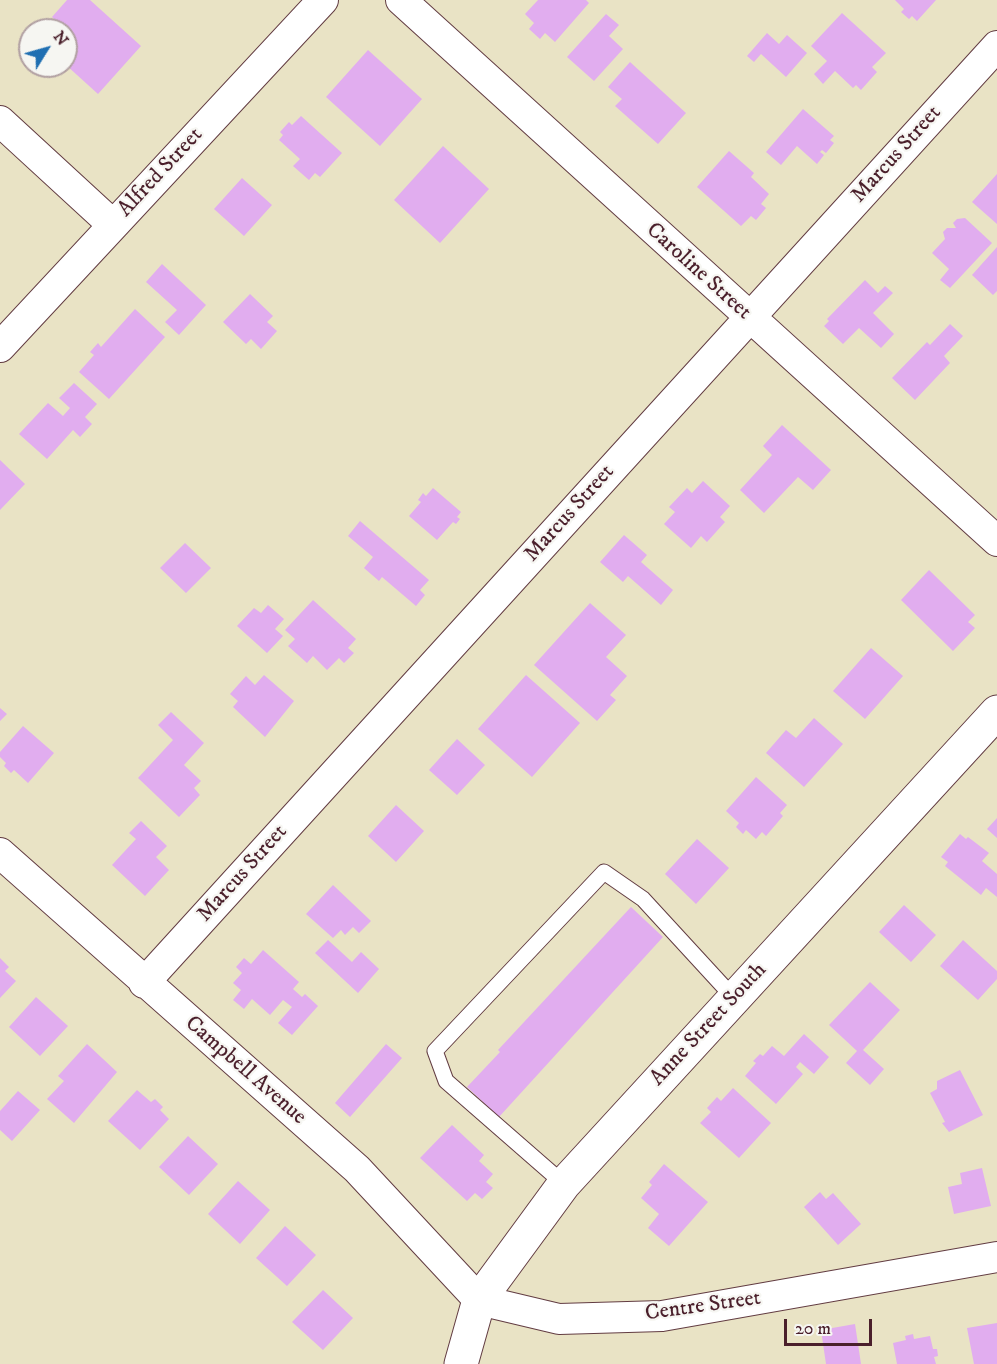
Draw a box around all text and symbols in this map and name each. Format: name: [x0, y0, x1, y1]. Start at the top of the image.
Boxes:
north arrow: [18, 18, 78, 78]
text: N: [49, 27, 73, 50]
street label: Marcus Street: [846, 101, 948, 209]
street label: Alfred Street: [113, 123, 209, 223]
street label: Caroline Street: [640, 218, 756, 326]
street label: Marcus Street: [519, 460, 621, 568]
street label: Marcus Street: [192, 820, 294, 928]
street label: Anne Street South: [645, 958, 773, 1092]
street label: Campbell Avenue: [179, 1011, 311, 1131]
street label: Centre Street: [644, 1286, 762, 1328]
scale bar: [787, 1307, 876, 1345]
text: 20 m: [795, 1318, 831, 1340]

